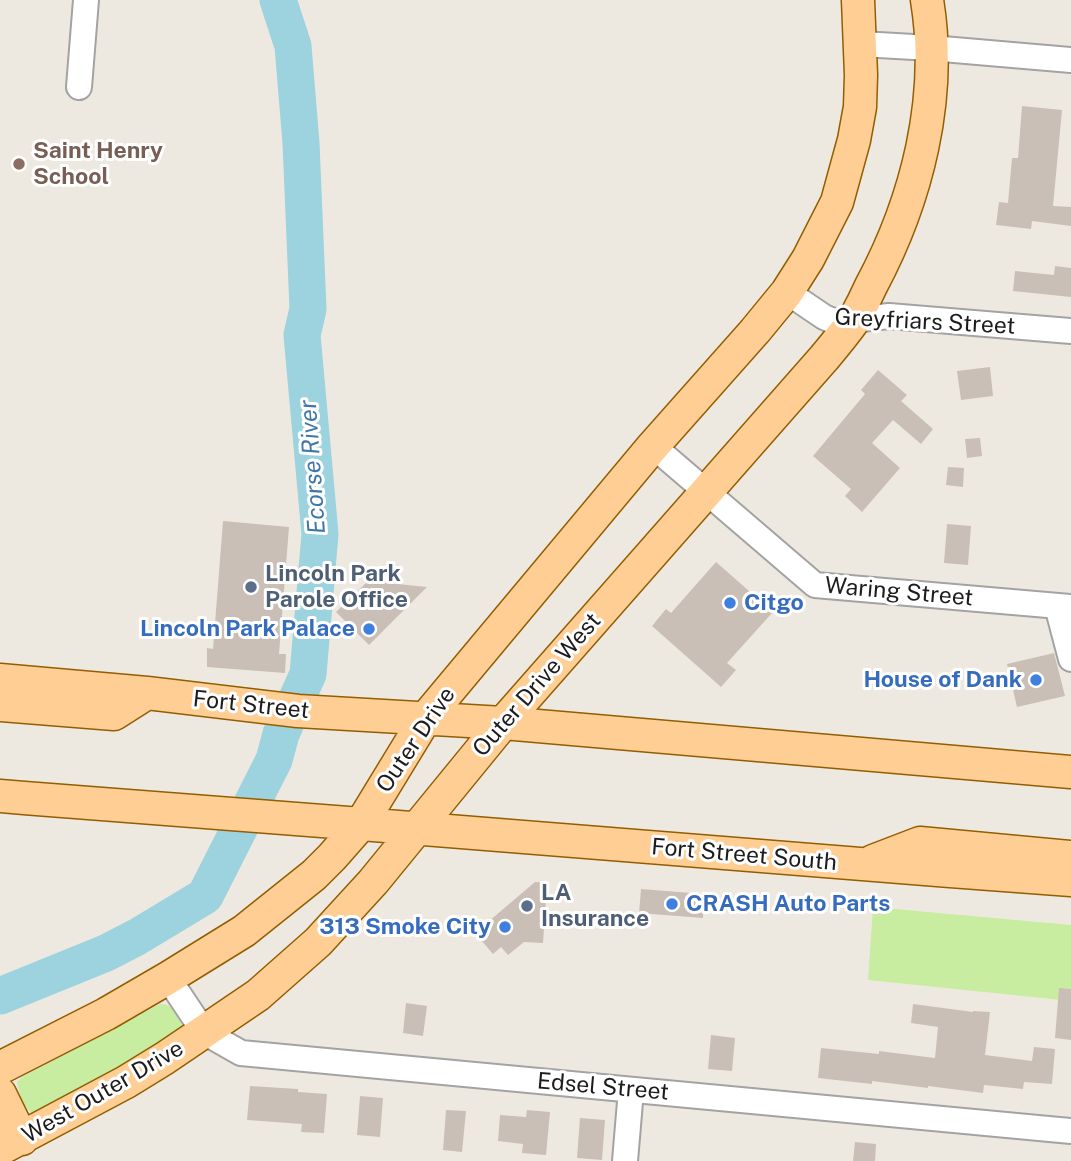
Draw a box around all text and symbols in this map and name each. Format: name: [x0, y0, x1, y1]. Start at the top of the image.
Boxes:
place label: Saint Henry School: [33, 137, 163, 191]
marker: Saint Henry School: [11, 156, 27, 172]
street label: Greyfriars Street: [834, 303, 1016, 341]
water label: Ecorse River: [294, 399, 332, 535]
place label: Lincoln Park Parole Office: [265, 560, 408, 614]
street label: Waring Street: [824, 572, 974, 612]
marker: Lincoln Park Parole Office: [243, 579, 259, 595]
place label: Citgo: [744, 589, 804, 617]
marker: Citgo: [722, 595, 738, 611]
street label: Outer Drive West: [467, 608, 607, 762]
place label: Lincoln Park Palace: [140, 615, 355, 643]
marker: Lincoln Park Palace: [361, 621, 377, 637]
place label: House of Dank: [863, 666, 1022, 694]
marker: House of Dank: [1028, 672, 1044, 688]
street label: Outer Drive: [371, 682, 461, 798]
street label: Fort Street: [192, 685, 310, 725]
street label: Fort Street South: [650, 833, 838, 877]
place label: LA Insurance: [541, 879, 649, 933]
place label: CRASH Auto Parts: [686, 890, 890, 918]
marker: CRASH Auto Parts: [664, 896, 680, 912]
marker: LA Insurance: [519, 898, 535, 914]
place label: 313 Smoke City: [319, 913, 491, 941]
marker: 313 Smoke City: [497, 919, 513, 935]
street label: West Outer Drive: [18, 1035, 188, 1149]
street label: Edsel Street: [536, 1067, 670, 1107]

